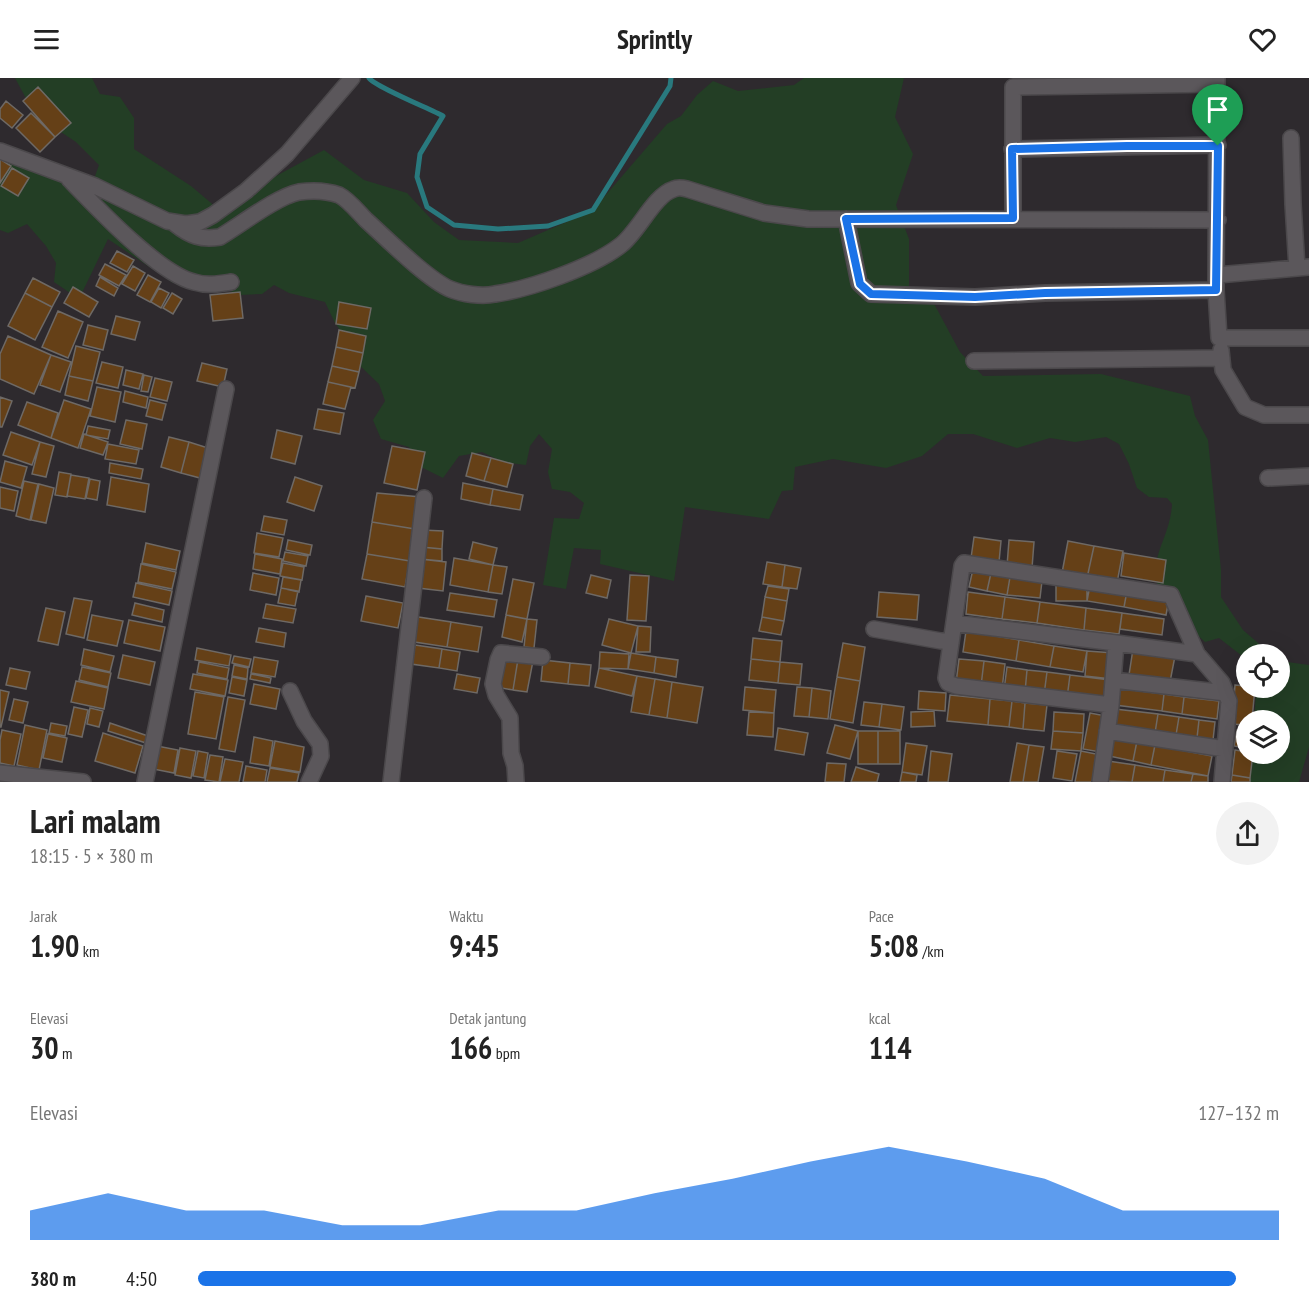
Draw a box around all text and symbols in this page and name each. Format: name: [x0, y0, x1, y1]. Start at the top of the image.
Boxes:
text: Sprintly: [617, 22, 692, 56]
icon: menu: [30, 23, 63, 56]
icon: heart: [1246, 23, 1279, 56]
pin: [1192, 84, 1243, 146]
icon: arrive: [1201, 93, 1234, 126]
map controls: [1236, 644, 1290, 764]
button: locate: [1236, 644, 1290, 698]
button: layers: [1236, 710, 1290, 764]
text: Lari malam: [30, 799, 161, 842]
button: share: [1216, 802, 1279, 865]
text: 18:15 · 5 × 380 m: [30, 843, 153, 869]
text: Jarak: [30, 906, 57, 926]
text: Waktu: [449, 906, 484, 926]
text: Pace: [869, 906, 894, 926]
text: 1.90: [30, 926, 79, 965]
text: 9:45: [449, 926, 500, 965]
text: 5:08: [869, 926, 919, 965]
text: km: [79, 941, 99, 961]
text: /km: [919, 941, 944, 961]
text: Elevasi: [30, 1008, 68, 1028]
text: Detak jantung: [449, 1008, 527, 1028]
text: kcal: [869, 1008, 891, 1028]
text: 30: [30, 1028, 59, 1067]
text: 166: [449, 1028, 492, 1067]
text: 114: [869, 1028, 912, 1067]
text: m: [59, 1043, 73, 1063]
text: bpm: [492, 1043, 520, 1063]
text: Elevasi: [30, 1100, 78, 1126]
text: 127–132 m: [1198, 1100, 1279, 1126]
text: 380 m: [30, 1266, 76, 1292]
text: 4:50: [126, 1266, 157, 1292]

